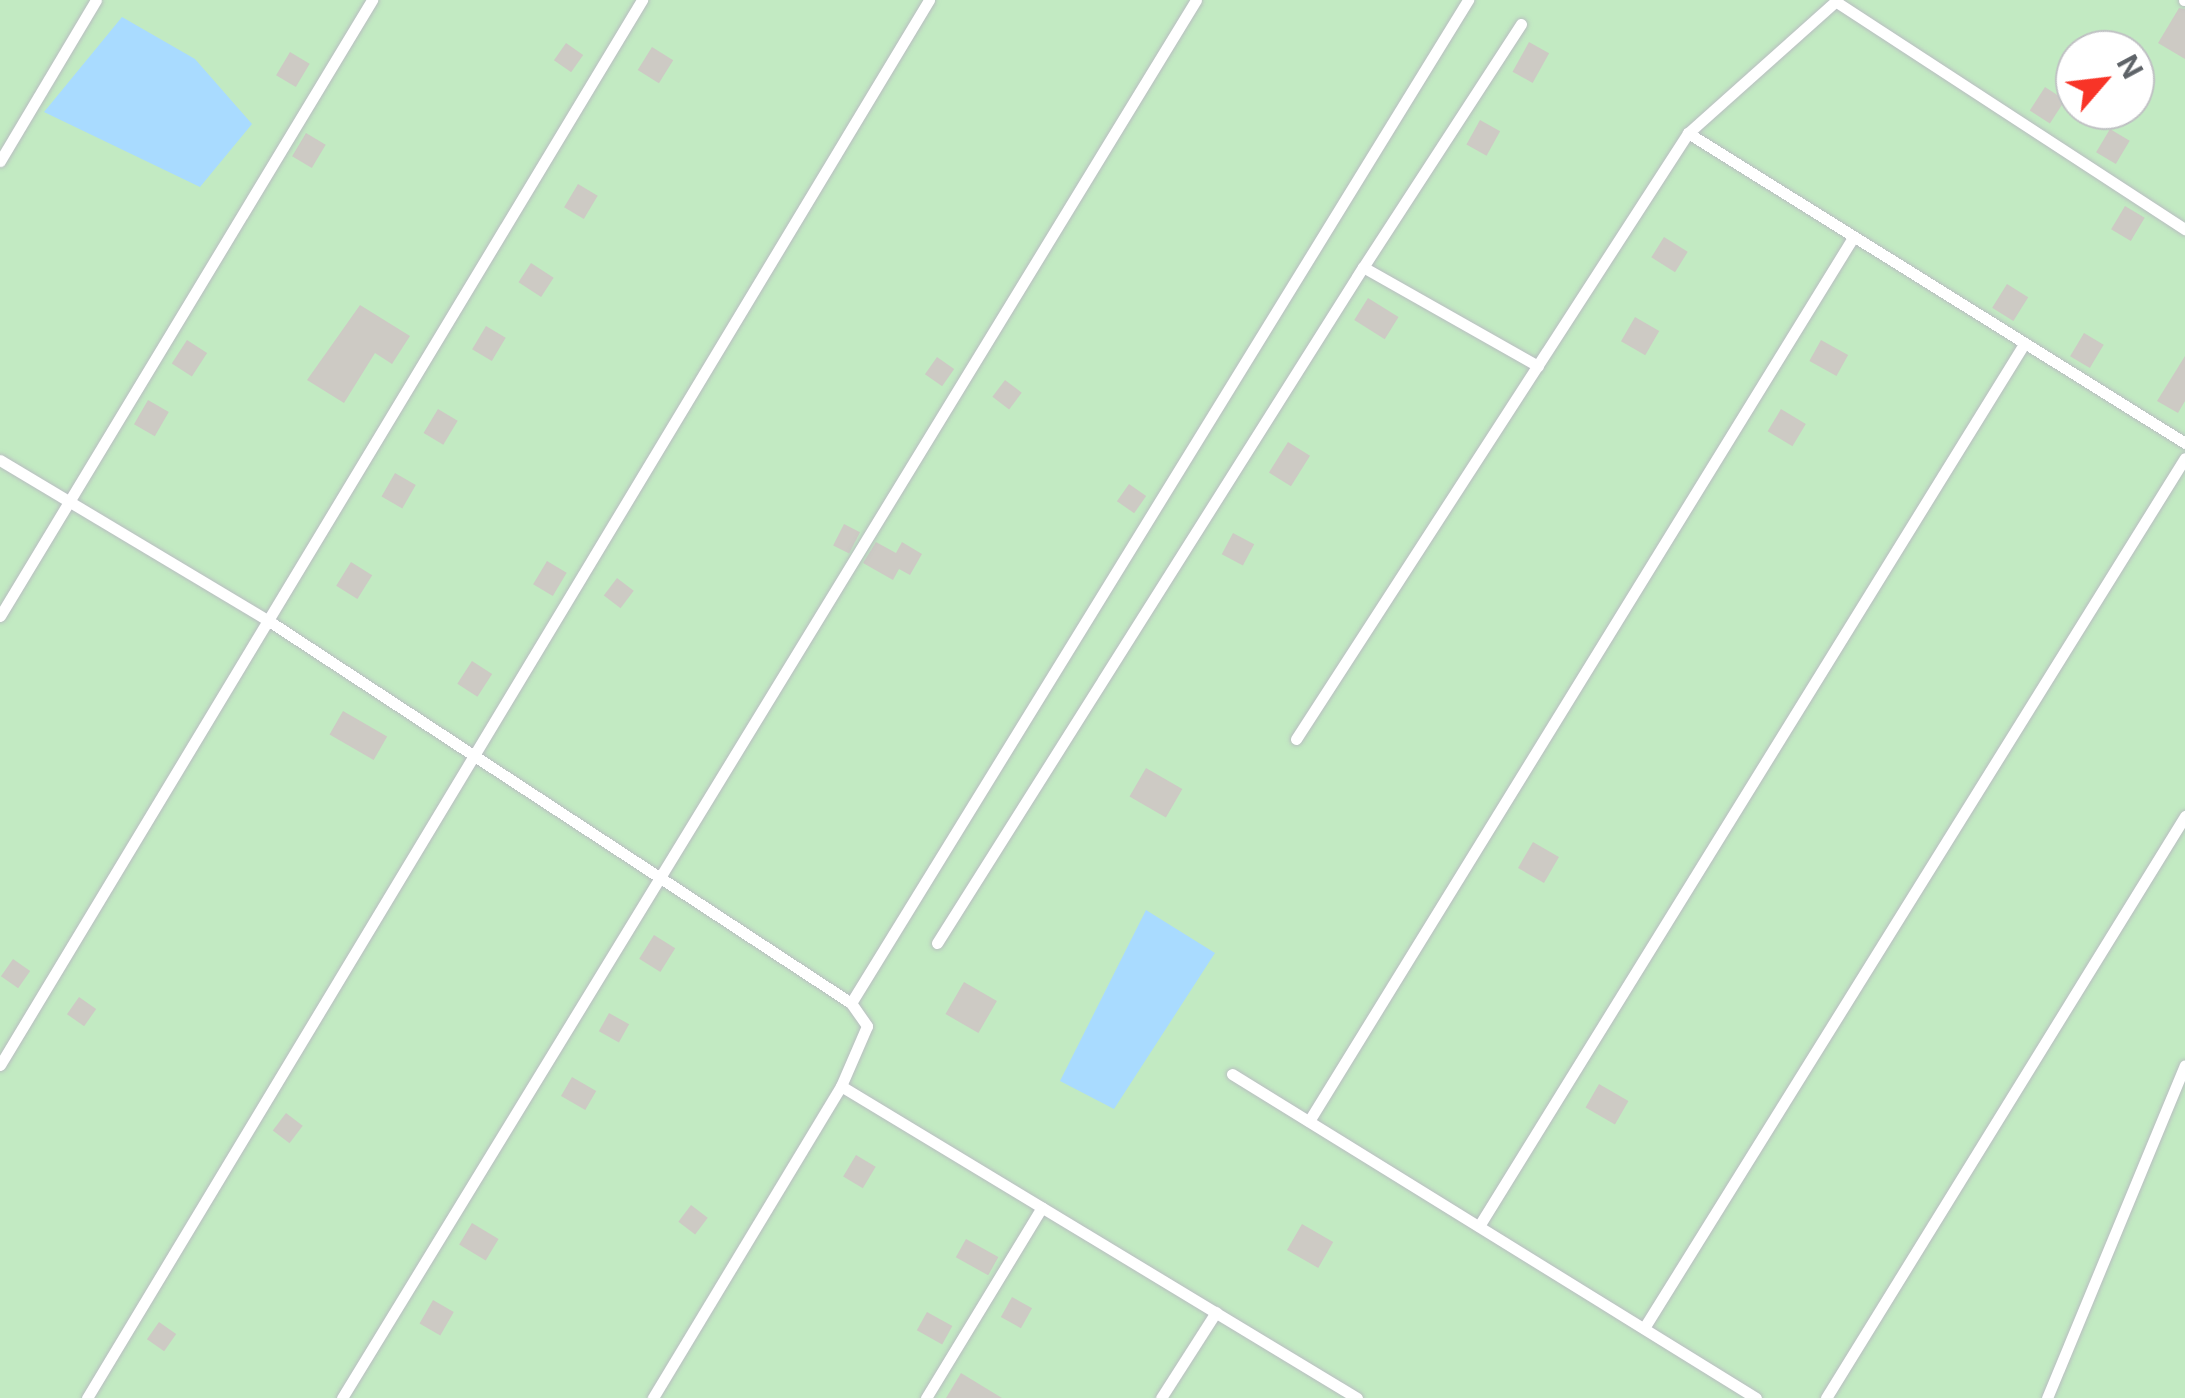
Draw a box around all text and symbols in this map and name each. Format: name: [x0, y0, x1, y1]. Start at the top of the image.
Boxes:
north arrow: [2055, 30, 2155, 130]
text: N: [2110, 49, 2150, 84]

